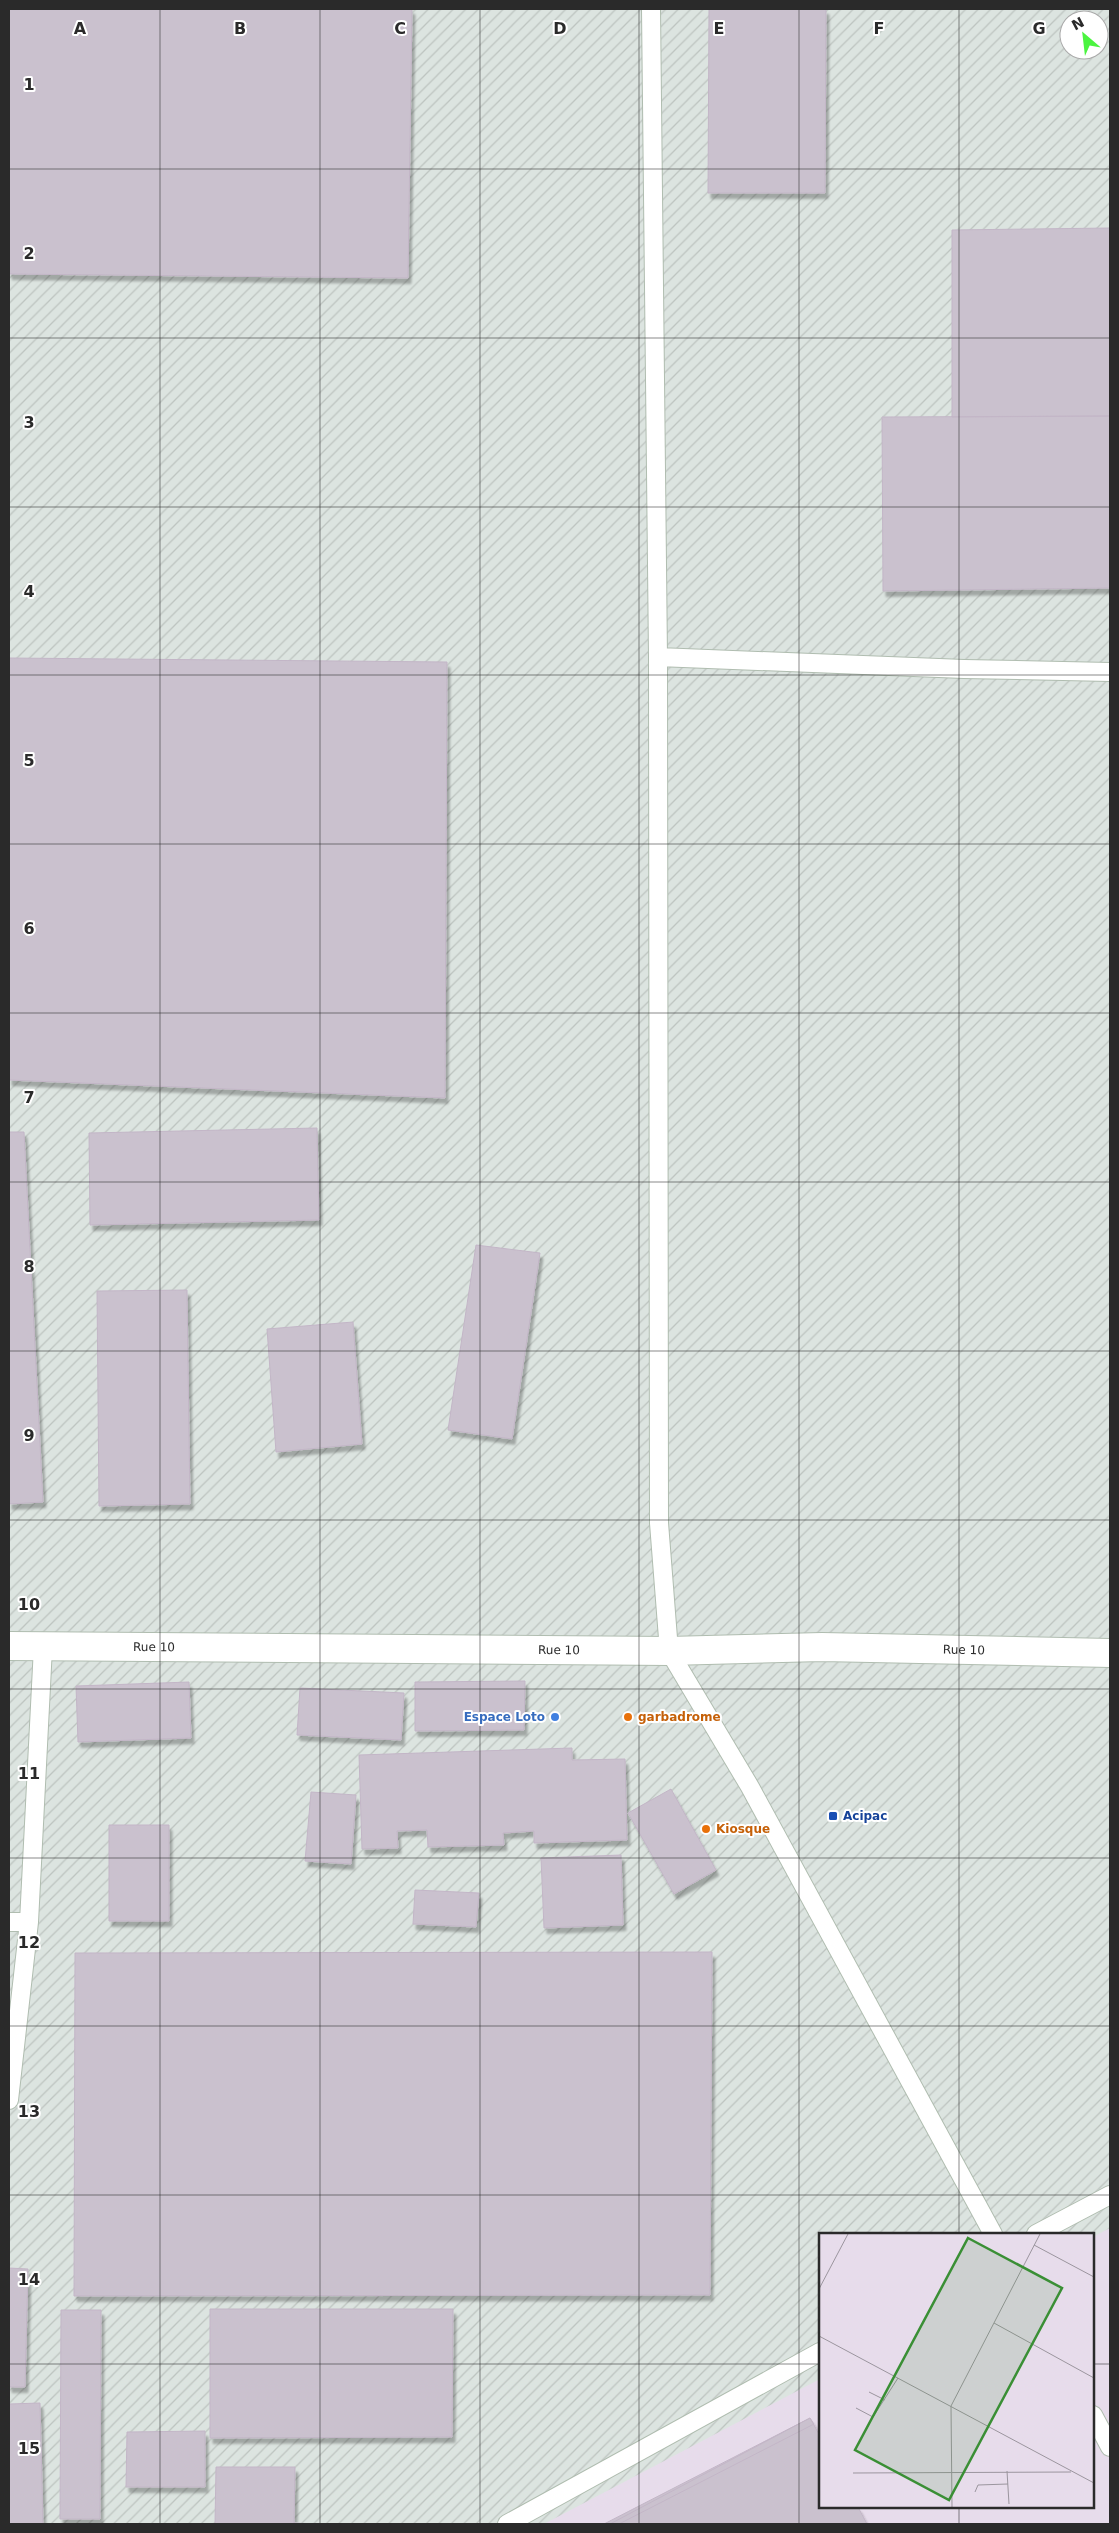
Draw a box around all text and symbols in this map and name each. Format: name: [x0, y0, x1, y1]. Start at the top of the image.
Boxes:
north arrow: [1059, 10, 1109, 60]
text: N: [1069, 14, 1087, 33]
text: A: [74, 19, 87, 38]
text: B: [234, 19, 246, 38]
text: C: [394, 19, 406, 38]
text: D: [553, 19, 567, 38]
text: E: [714, 19, 724, 38]
text: F: [874, 19, 884, 38]
text: G: [1032, 19, 1046, 38]
text: 1: [23, 75, 35, 94]
text: 2: [23, 244, 35, 263]
text: 3: [23, 413, 35, 432]
text: 4: [23, 582, 35, 601]
text: 5: [23, 751, 35, 770]
text: 6: [23, 919, 35, 938]
text: 7: [23, 1088, 35, 1107]
text: 8: [23, 1257, 35, 1276]
text: 9: [23, 1426, 35, 1445]
text: 10: [18, 1595, 40, 1614]
street label: Rue 10: [133, 1640, 175, 1654]
street label: Rue 10: [538, 1643, 580, 1657]
street label: Rue 10: [943, 1643, 985, 1657]
place label: Espace Loto: [464, 1710, 545, 1724]
place label: garbadrome: [638, 1710, 721, 1724]
marker: Espace Loto: [549, 1711, 561, 1723]
marker: garbadrome: [622, 1711, 634, 1723]
text: 11: [18, 1764, 40, 1783]
place label: Acipac: [843, 1809, 887, 1823]
marker: Acipac: [827, 1810, 839, 1822]
place label: Kiosque: [716, 1822, 770, 1836]
marker: Kiosque: [700, 1823, 712, 1835]
text: 12: [18, 1933, 40, 1952]
text: 13: [18, 2102, 40, 2121]
inset map: [819, 2233, 1094, 2508]
text: 14: [18, 2270, 40, 2289]
text: 15: [18, 2439, 40, 2458]

